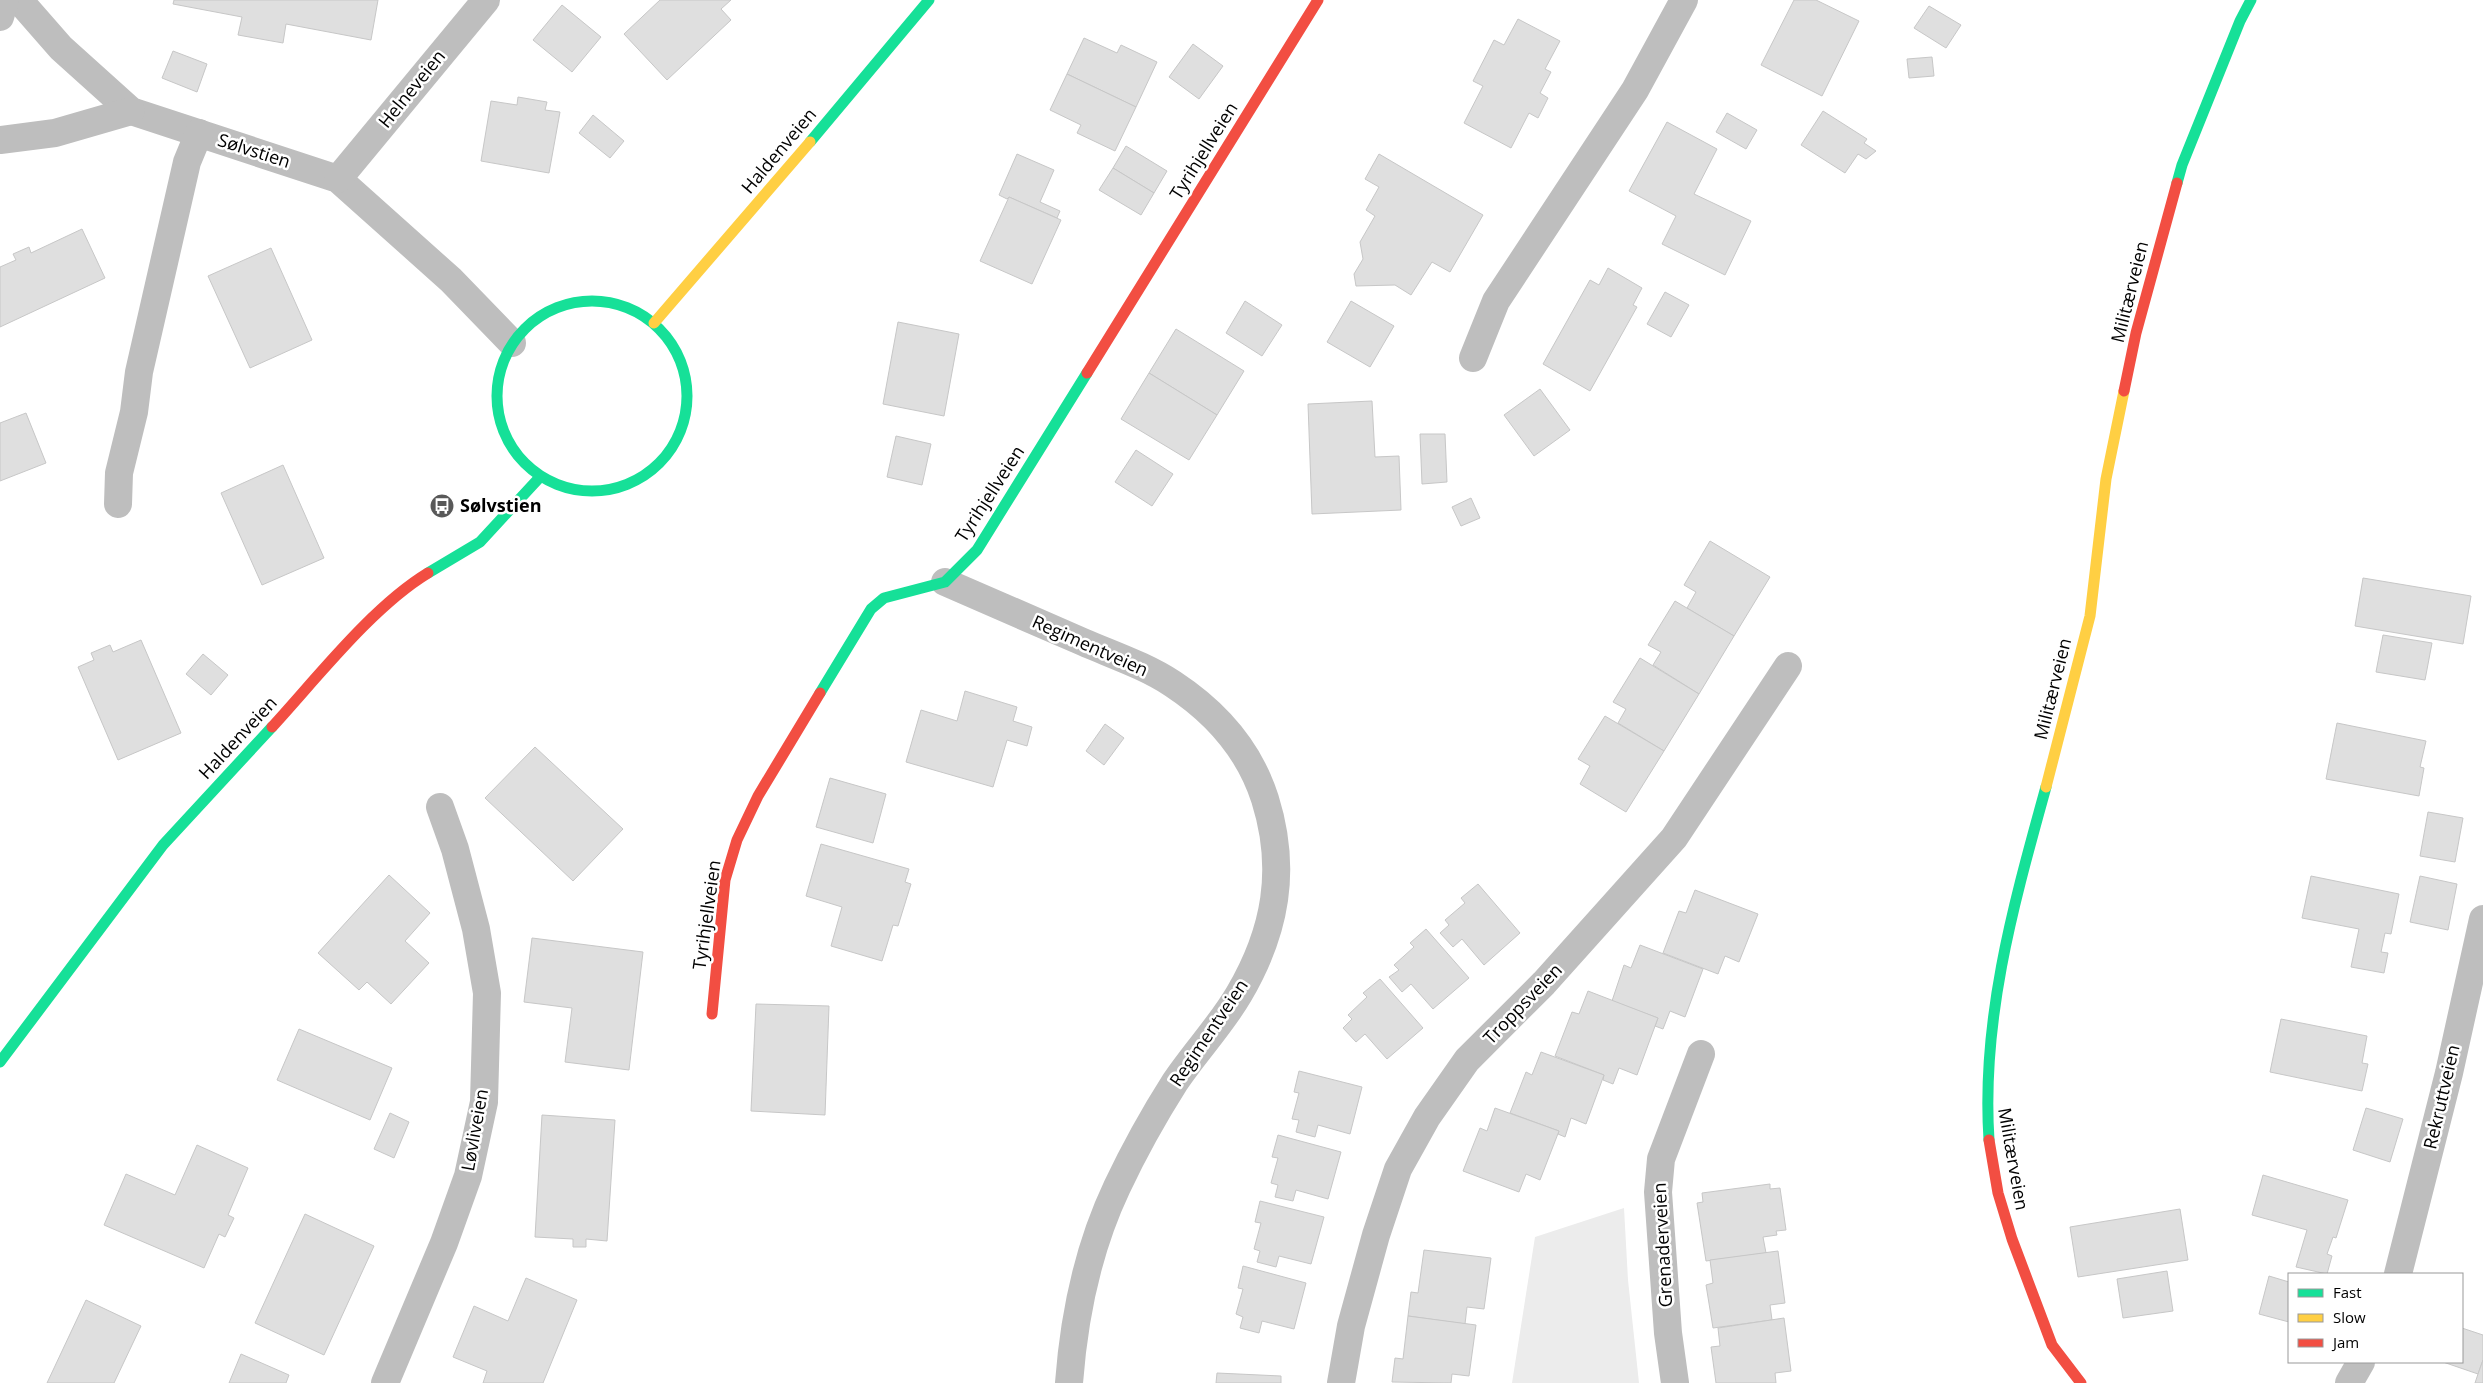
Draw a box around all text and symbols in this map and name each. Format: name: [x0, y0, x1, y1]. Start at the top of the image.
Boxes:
street label: Helneveien: [372, 44, 450, 132]
street label: Tyrihjellveien: [1164, 97, 1243, 204]
street label: Haldenveien: [735, 103, 821, 198]
street label: Sølvstien: [215, 127, 294, 173]
street label: Militærveien: [2105, 238, 2153, 345]
street label: Tyrihjellveien: [949, 441, 1029, 546]
bus stop icon: Sølvstien: [429, 493, 455, 519]
place label: Sølvstien: [460, 493, 542, 517]
street label: Regimentveien: [1029, 609, 1152, 681]
street label: Militærveien: [2028, 635, 2076, 742]
street label: Haldenveien: [193, 691, 282, 784]
street label: Tyrihjellveien: [686, 859, 726, 971]
street label: Troppsveien: [1478, 958, 1567, 1049]
street label: Regimentveien: [1163, 974, 1253, 1091]
street label: Rekruttveien: [2417, 1042, 2465, 1151]
street label: Løvliveien: [455, 1087, 493, 1173]
street label: Militærveien: [1993, 1106, 2035, 1212]
street label: Grenaderveien: [1647, 1182, 1677, 1308]
legend: [2288, 1273, 2463, 1363]
text: Fast: [2333, 1282, 2362, 1302]
text: Slow: [2333, 1307, 2366, 1327]
text: Jam: [2331, 1332, 2359, 1352]

